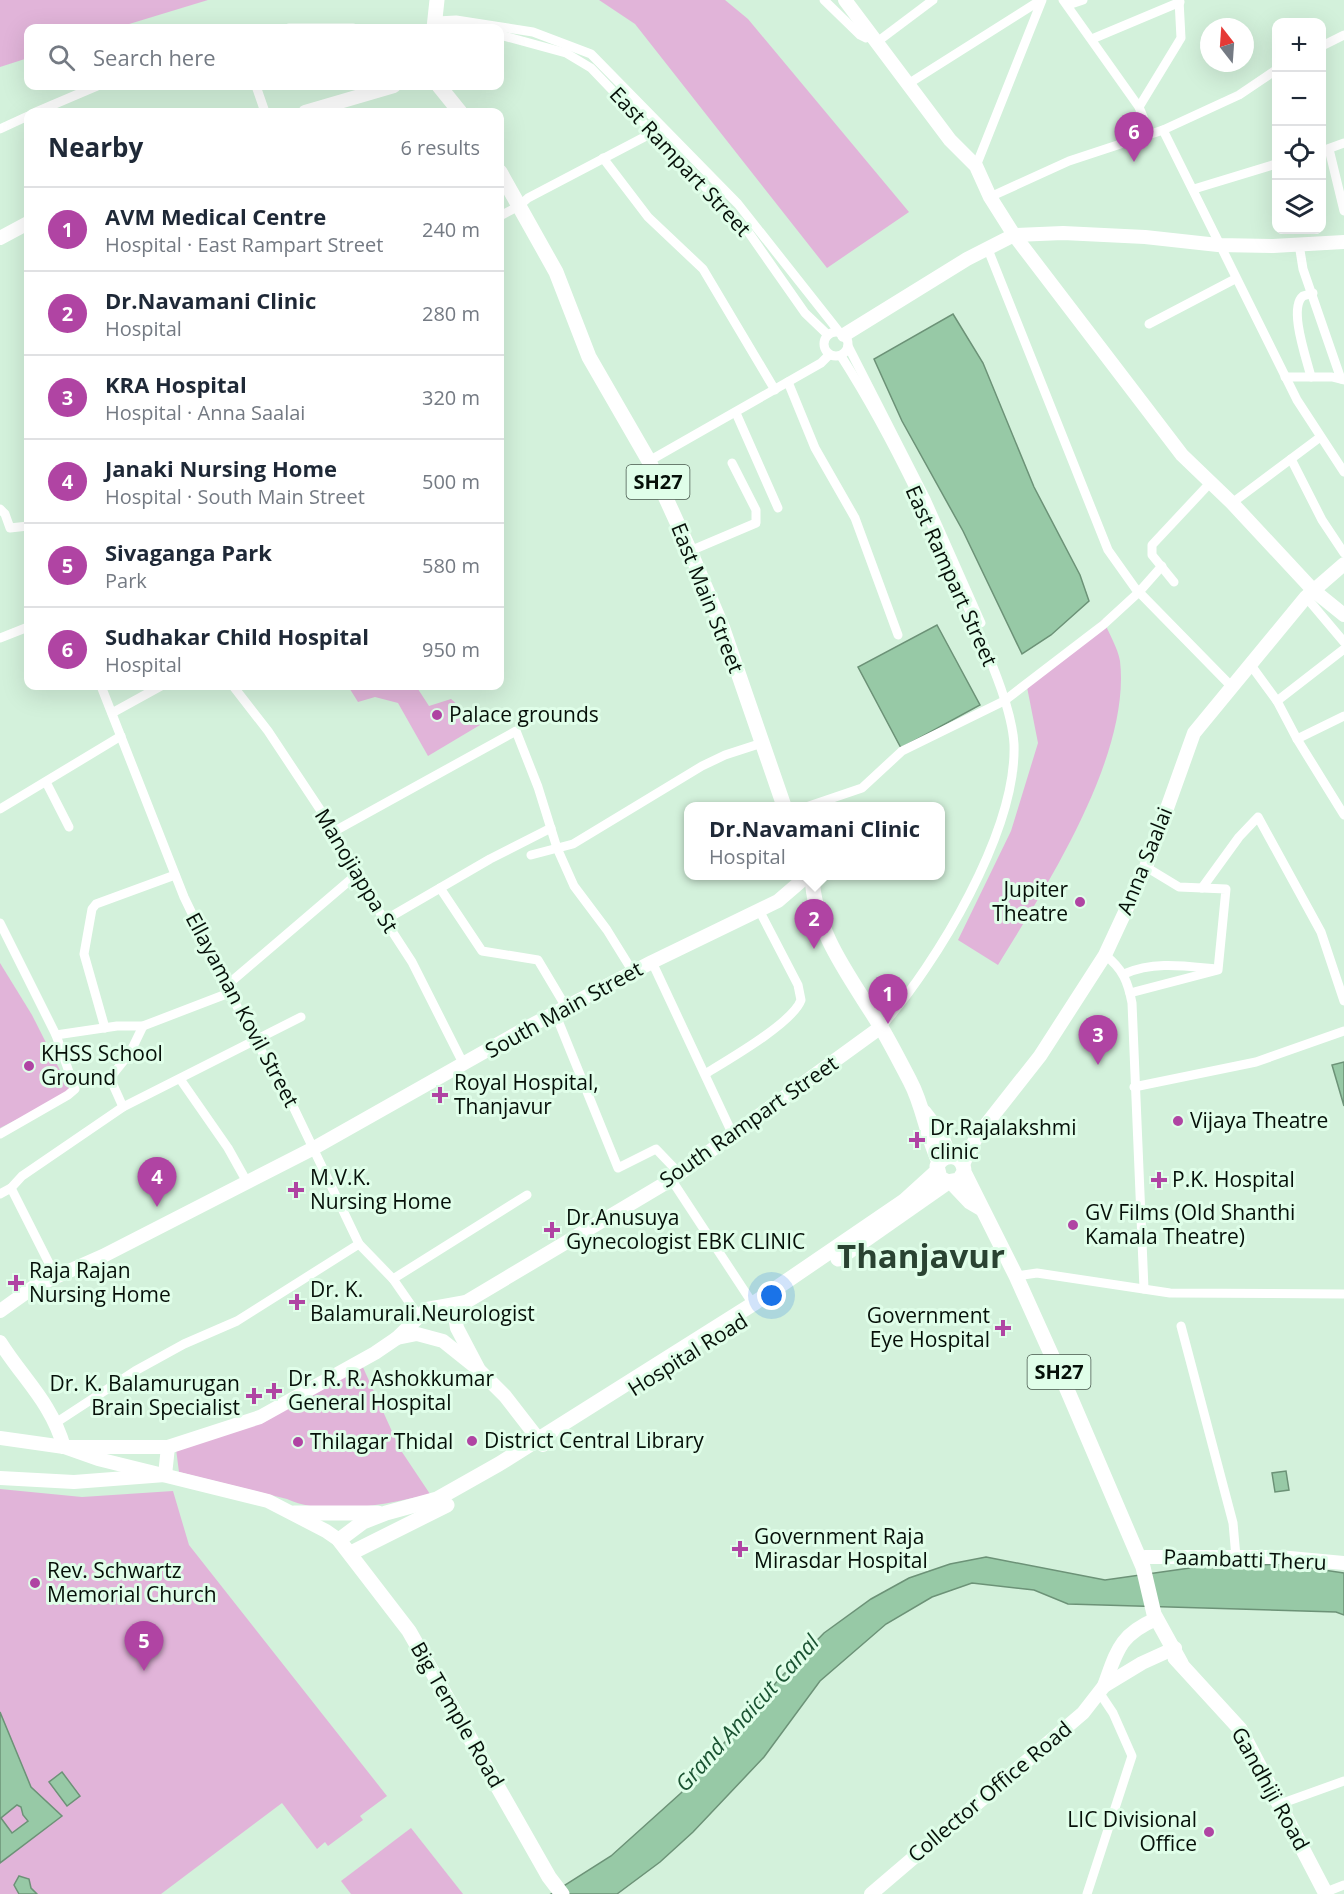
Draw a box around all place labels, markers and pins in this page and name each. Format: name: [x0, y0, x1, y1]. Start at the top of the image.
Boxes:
pin: 6: [1114, 112, 1154, 162]
place label: Palace grounds: [449, 700, 599, 728]
marker: Palace grounds: [430, 708, 444, 722]
place label: Jupiter Theatre: [992, 875, 1068, 927]
marker: Jupiter Theatre: [1073, 895, 1087, 909]
pin: 2: [794, 900, 834, 949]
pin: 1: [868, 974, 908, 1024]
pin: 3: [1078, 1016, 1118, 1065]
place label: KHSS School Ground: [41, 1039, 163, 1091]
marker: KHSS School Ground: [22, 1059, 36, 1073]
place label: Royal Hospital, Thanjavur: [454, 1068, 599, 1120]
marker: Royal Hospital, Thanjavur: [431, 1086, 449, 1104]
place label: Vijaya Theatre: [1190, 1106, 1328, 1134]
place label: Dr.Rajalakshmi clinic: [930, 1113, 1077, 1165]
marker: Vijaya Theatre: [1171, 1114, 1185, 1128]
marker: Dr.Rajalakshmi clinic: [908, 1131, 926, 1149]
pin: 4: [138, 1158, 176, 1207]
place label: M.V.K. Nursing Home: [310, 1163, 452, 1215]
place label: P.K. Hospital: [1172, 1165, 1295, 1193]
marker: P.K. Hospital: [1150, 1171, 1168, 1189]
marker: M.V.K. Nursing Home: [287, 1181, 305, 1199]
place label: GV Films (Old Shanthi Kamala Theatre): [1085, 1198, 1295, 1250]
place label: Dr.Anusuya Gynecologist EBK CLINIC: [566, 1203, 805, 1255]
marker: GV Films (Old Shanthi Kamala Theatre): [1066, 1218, 1080, 1232]
marker: Dr.Anusuya Gynecologist EBK CLINIC: [543, 1221, 561, 1239]
place label: Raja Rajan Nursing Home: [29, 1256, 171, 1308]
marker: Raja Rajan Nursing Home: [7, 1274, 25, 1292]
place label: Dr. K. Balamurali.Neurologist: [310, 1275, 535, 1327]
marker: Dr. K. Balamurali.Neurologist: [288, 1293, 306, 1311]
place label: Government Eye Hospital: [867, 1301, 990, 1353]
marker: Government Eye Hospital: [994, 1319, 1012, 1337]
place label: Dr. R. R. Ashokkumar General Hospital: [288, 1364, 495, 1416]
place label: Dr. K. Balamurugan Brain Specialist: [49, 1369, 240, 1421]
marker: Dr. R. R. Ashokkumar General Hospital: [265, 1382, 283, 1400]
marker: Dr. K. Balamurugan Brain Specialist: [245, 1387, 263, 1405]
place label: District Central Library: [484, 1426, 704, 1454]
place label: Thilagar Thidal: [310, 1427, 453, 1455]
marker: District Central Library: [465, 1434, 479, 1448]
marker: Thilagar Thidal: [291, 1435, 305, 1449]
place label: Government Raja Mirasdar Hospital: [754, 1522, 928, 1574]
marker: Government Raja Mirasdar Hospital: [731, 1540, 749, 1558]
place label: Rev. Schwartz Memorial Church: [47, 1556, 217, 1608]
marker: Rev. Schwartz Memorial Church: [28, 1576, 42, 1590]
pin: 5: [124, 1622, 164, 1671]
place label: LIC Divisional Office: [1067, 1805, 1197, 1857]
marker: LIC Divisional Office: [1202, 1825, 1216, 1839]

